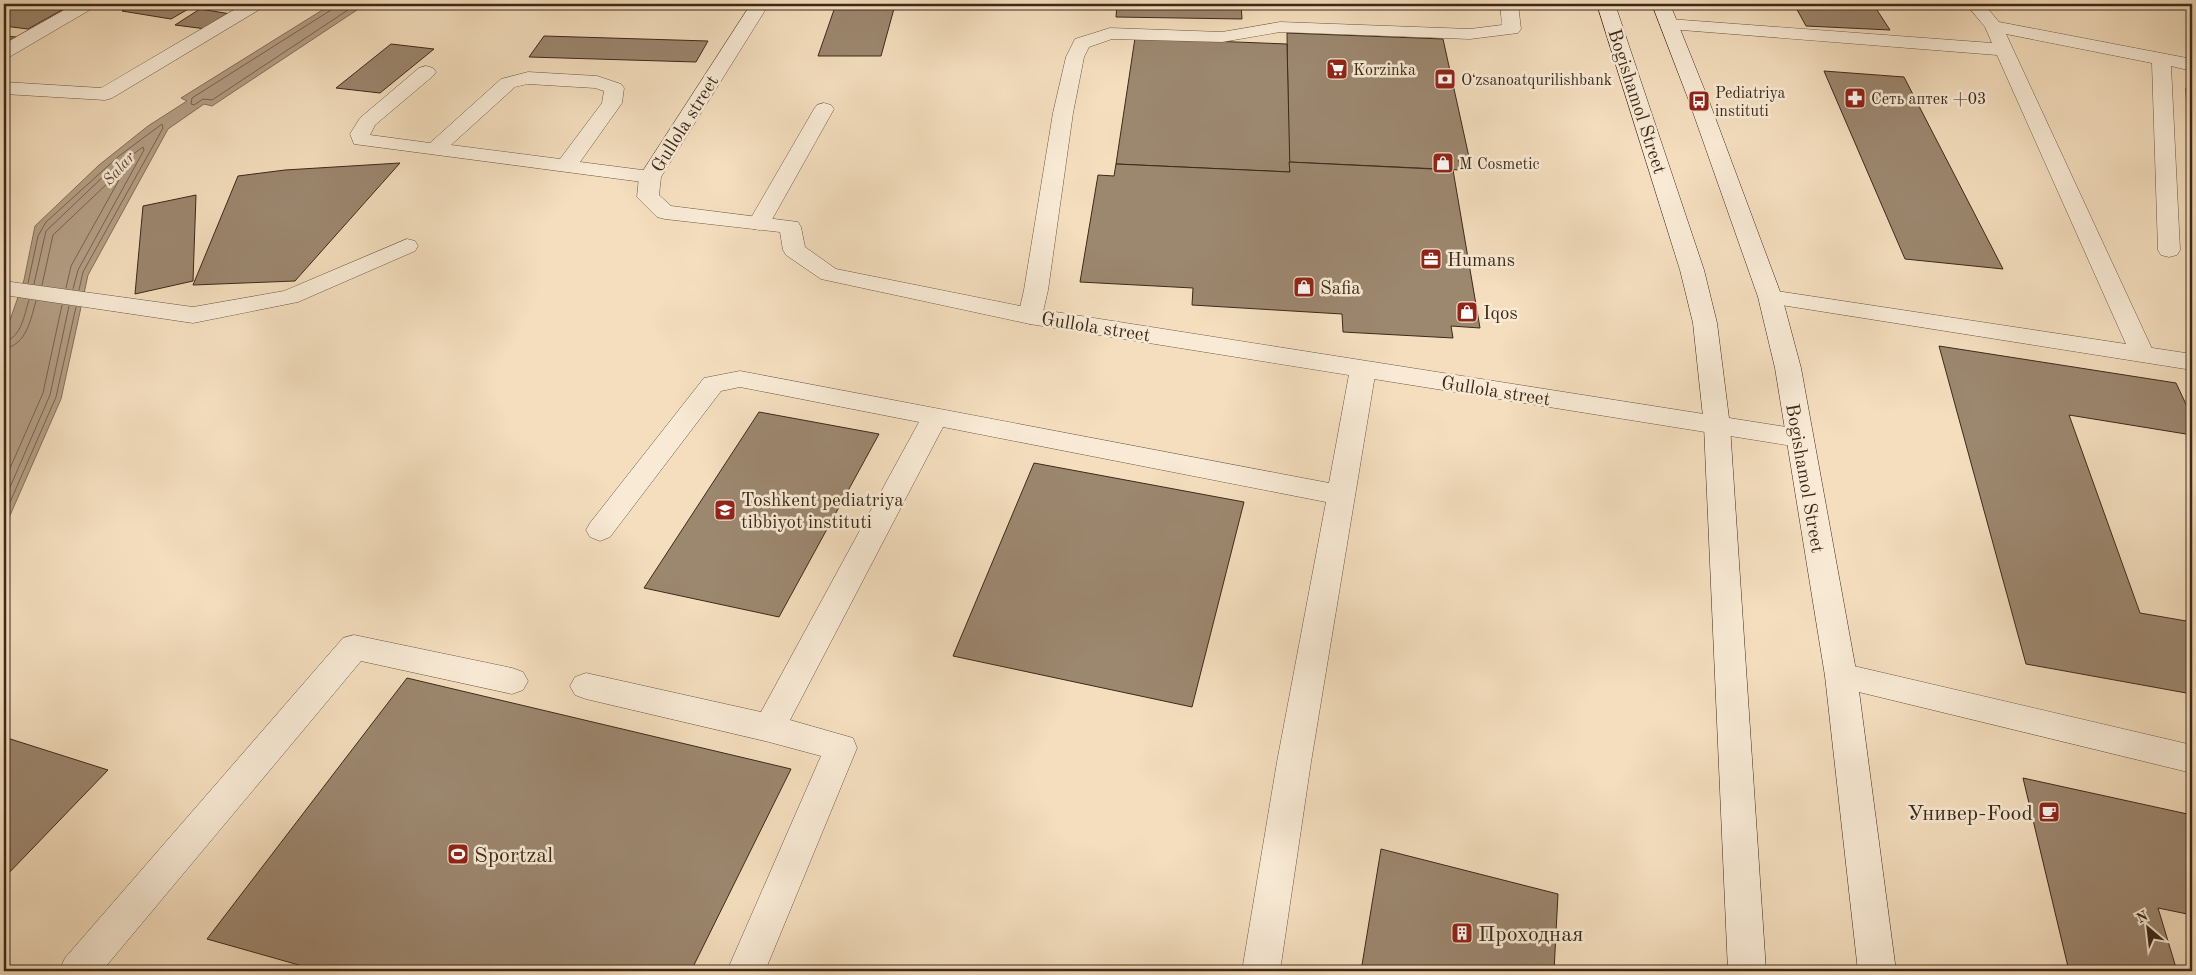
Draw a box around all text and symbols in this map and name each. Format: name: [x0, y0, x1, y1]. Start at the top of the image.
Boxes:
street label: Bogishamol Street: [1603, 27, 1668, 177]
supermarket icon: Korzinka: [1325, 57, 1349, 81]
place label: Korzinka: [1353, 63, 1416, 79]
bank icon: Oʻzsanoatqurilishbank: [1433, 67, 1457, 91]
street label: Gullola street: [649, 73, 723, 176]
place label: Oʻzsanoatqurilishbank: [1461, 73, 1612, 89]
place label: Pediatriya instituti: [1715, 86, 1785, 120]
pharmacy icon: Сеть аптек +03: [1843, 86, 1867, 110]
bus stop icon: Pediatriya instituti: [1687, 89, 1711, 113]
place label: Сеть аптек +03: [1871, 92, 1986, 108]
water label: Salar: [101, 149, 139, 189]
shop icon: M Cosmetic: [1431, 151, 1455, 175]
place label: M Cosmetic: [1459, 157, 1539, 173]
office icon: Humans: [1419, 247, 1443, 271]
place label: Humans: [1447, 252, 1515, 271]
shop icon: Safia: [1292, 275, 1316, 299]
place label: Safia: [1320, 280, 1361, 299]
shop icon: Iqos: [1455, 300, 1479, 324]
place label: Iqos: [1483, 305, 1518, 324]
street label: Gullola street: [1040, 310, 1152, 346]
street label: Gullola street: [1440, 374, 1552, 410]
street label: Bogishamol Street: [1781, 402, 1826, 555]
place label: Toshkent pediatriya tibbiyot instituti: [741, 492, 904, 533]
school or university icon: Toshkent pediatriya tibbiyot instituti: [713, 498, 737, 522]
cafe icon: Универ-Food: [2037, 800, 2061, 824]
place label: Универ-Food: [1907, 803, 2033, 825]
sports icon: Sportzal: [446, 842, 470, 866]
place label: Sportzal: [474, 845, 553, 867]
north arrow: [2124, 902, 2174, 952]
text: N: [2134, 909, 2151, 926]
building icon: Проходная: [1450, 921, 1474, 945]
place label: Проходная: [1478, 924, 1583, 946]

